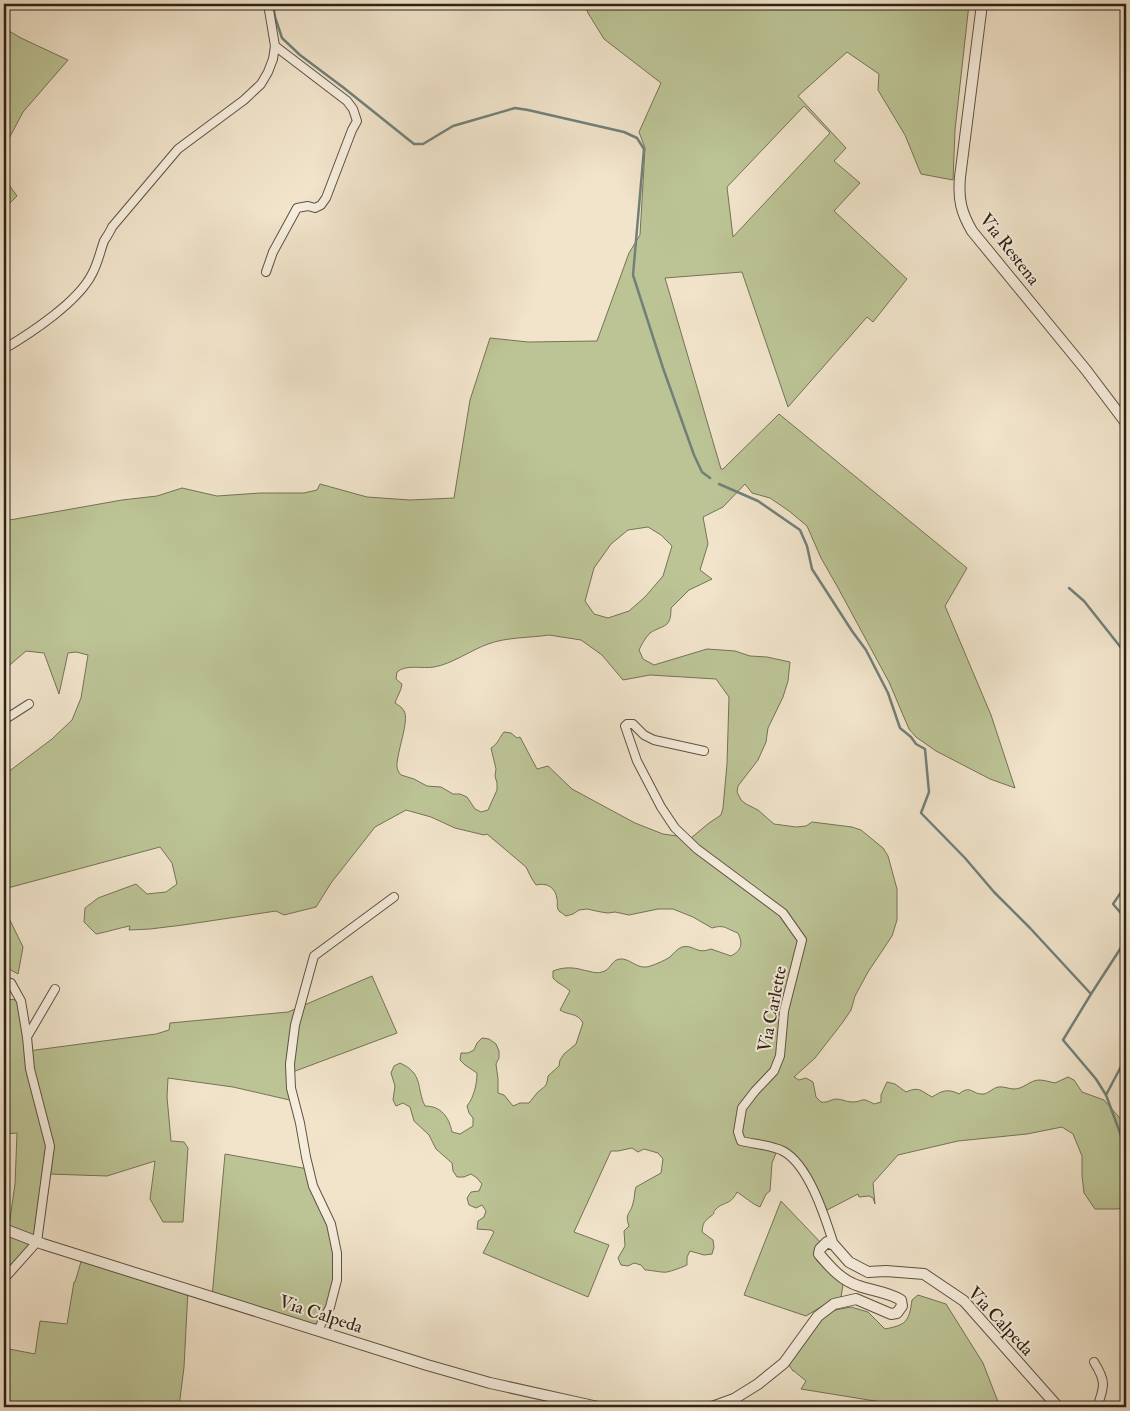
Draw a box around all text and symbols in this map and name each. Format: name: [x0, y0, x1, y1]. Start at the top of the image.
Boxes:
street label: Via Restena: [974, 209, 1045, 290]
street label: Via Carlette: [753, 964, 792, 1054]
street label: Via Calpeda: [963, 1282, 1039, 1361]
street label: Via Calpeda: [276, 1290, 366, 1339]

